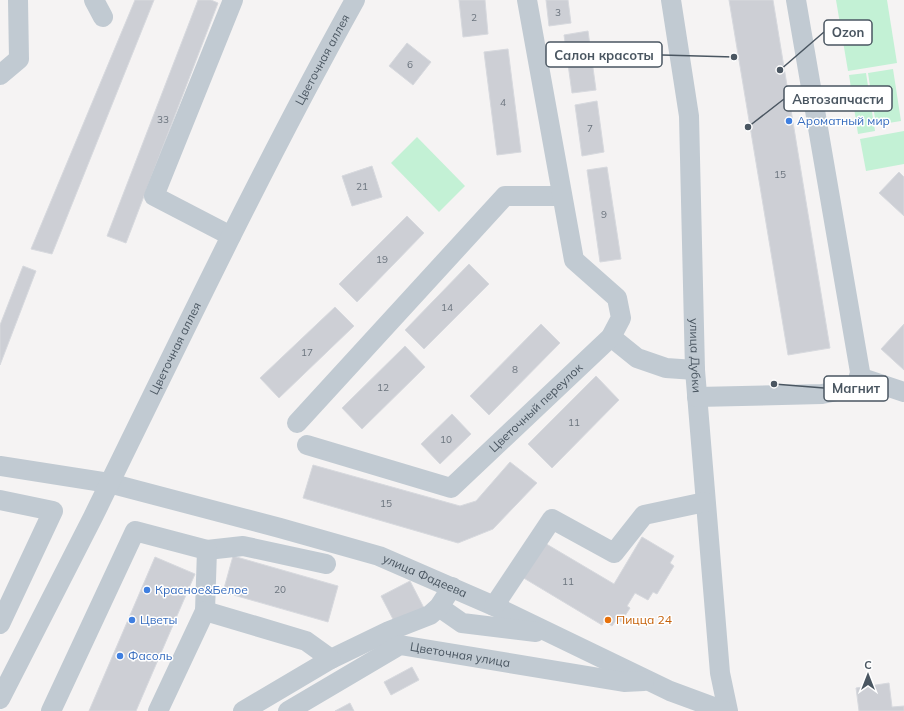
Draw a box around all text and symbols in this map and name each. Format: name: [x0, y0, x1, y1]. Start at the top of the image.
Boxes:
house number: 3: [555, 6, 561, 19]
street label: Цветочная аллея: [292, 11, 353, 108]
house number: 2: [471, 11, 477, 24]
callout: Ozon: [824, 20, 872, 45]
text: Ozon: [832, 24, 864, 40]
callout: Салон красоты: [546, 42, 662, 67]
text: Салон красоты: [554, 47, 654, 63]
house number: 6: [407, 58, 413, 71]
callout: Автозапчасти: [784, 86, 892, 111]
text: Автозапчасти: [792, 91, 884, 107]
house number: 4: [500, 96, 506, 109]
house number: 33: [157, 113, 169, 126]
place label: Ароматный мир: [797, 113, 890, 128]
marker: Ароматный мир: [784, 116, 794, 126]
house number: 7: [587, 122, 593, 135]
house number: 15: [774, 168, 786, 181]
house number: 21: [356, 180, 368, 193]
house number: 9: [601, 208, 607, 221]
house number: 19: [376, 253, 388, 266]
street label: Цветочная аллея: [146, 300, 204, 397]
house number: 14: [441, 301, 453, 314]
street label: улица Дубки: [687, 318, 705, 393]
house number: 17: [301, 346, 313, 359]
street label: Цветочный переулок: [486, 360, 586, 455]
house number: 8: [512, 363, 518, 376]
callout: Магнит: [824, 376, 888, 401]
text: Магнит: [832, 380, 881, 396]
house number: 12: [377, 381, 389, 394]
house number: 11: [568, 416, 580, 429]
house number: 10: [440, 433, 452, 446]
house number: 15: [380, 497, 392, 510]
street label: улица Фадеева: [381, 551, 470, 600]
house number: 11: [562, 575, 574, 588]
place label: Красное&Белое: [155, 582, 248, 597]
house number: 20: [274, 583, 286, 596]
marker: Красное&Белое: [142, 585, 152, 595]
place label: Цветы: [140, 612, 177, 627]
place label: Пицца 24: [616, 612, 672, 627]
marker: Цветы: [127, 615, 137, 625]
marker: Пицца 24: [603, 615, 613, 625]
street label: Цветочная улица: [409, 639, 512, 670]
place label: Фасоль: [128, 648, 173, 663]
marker: Фасоль: [115, 651, 125, 661]
north arrow: [848, 655, 888, 695]
text: С: [864, 658, 872, 672]

